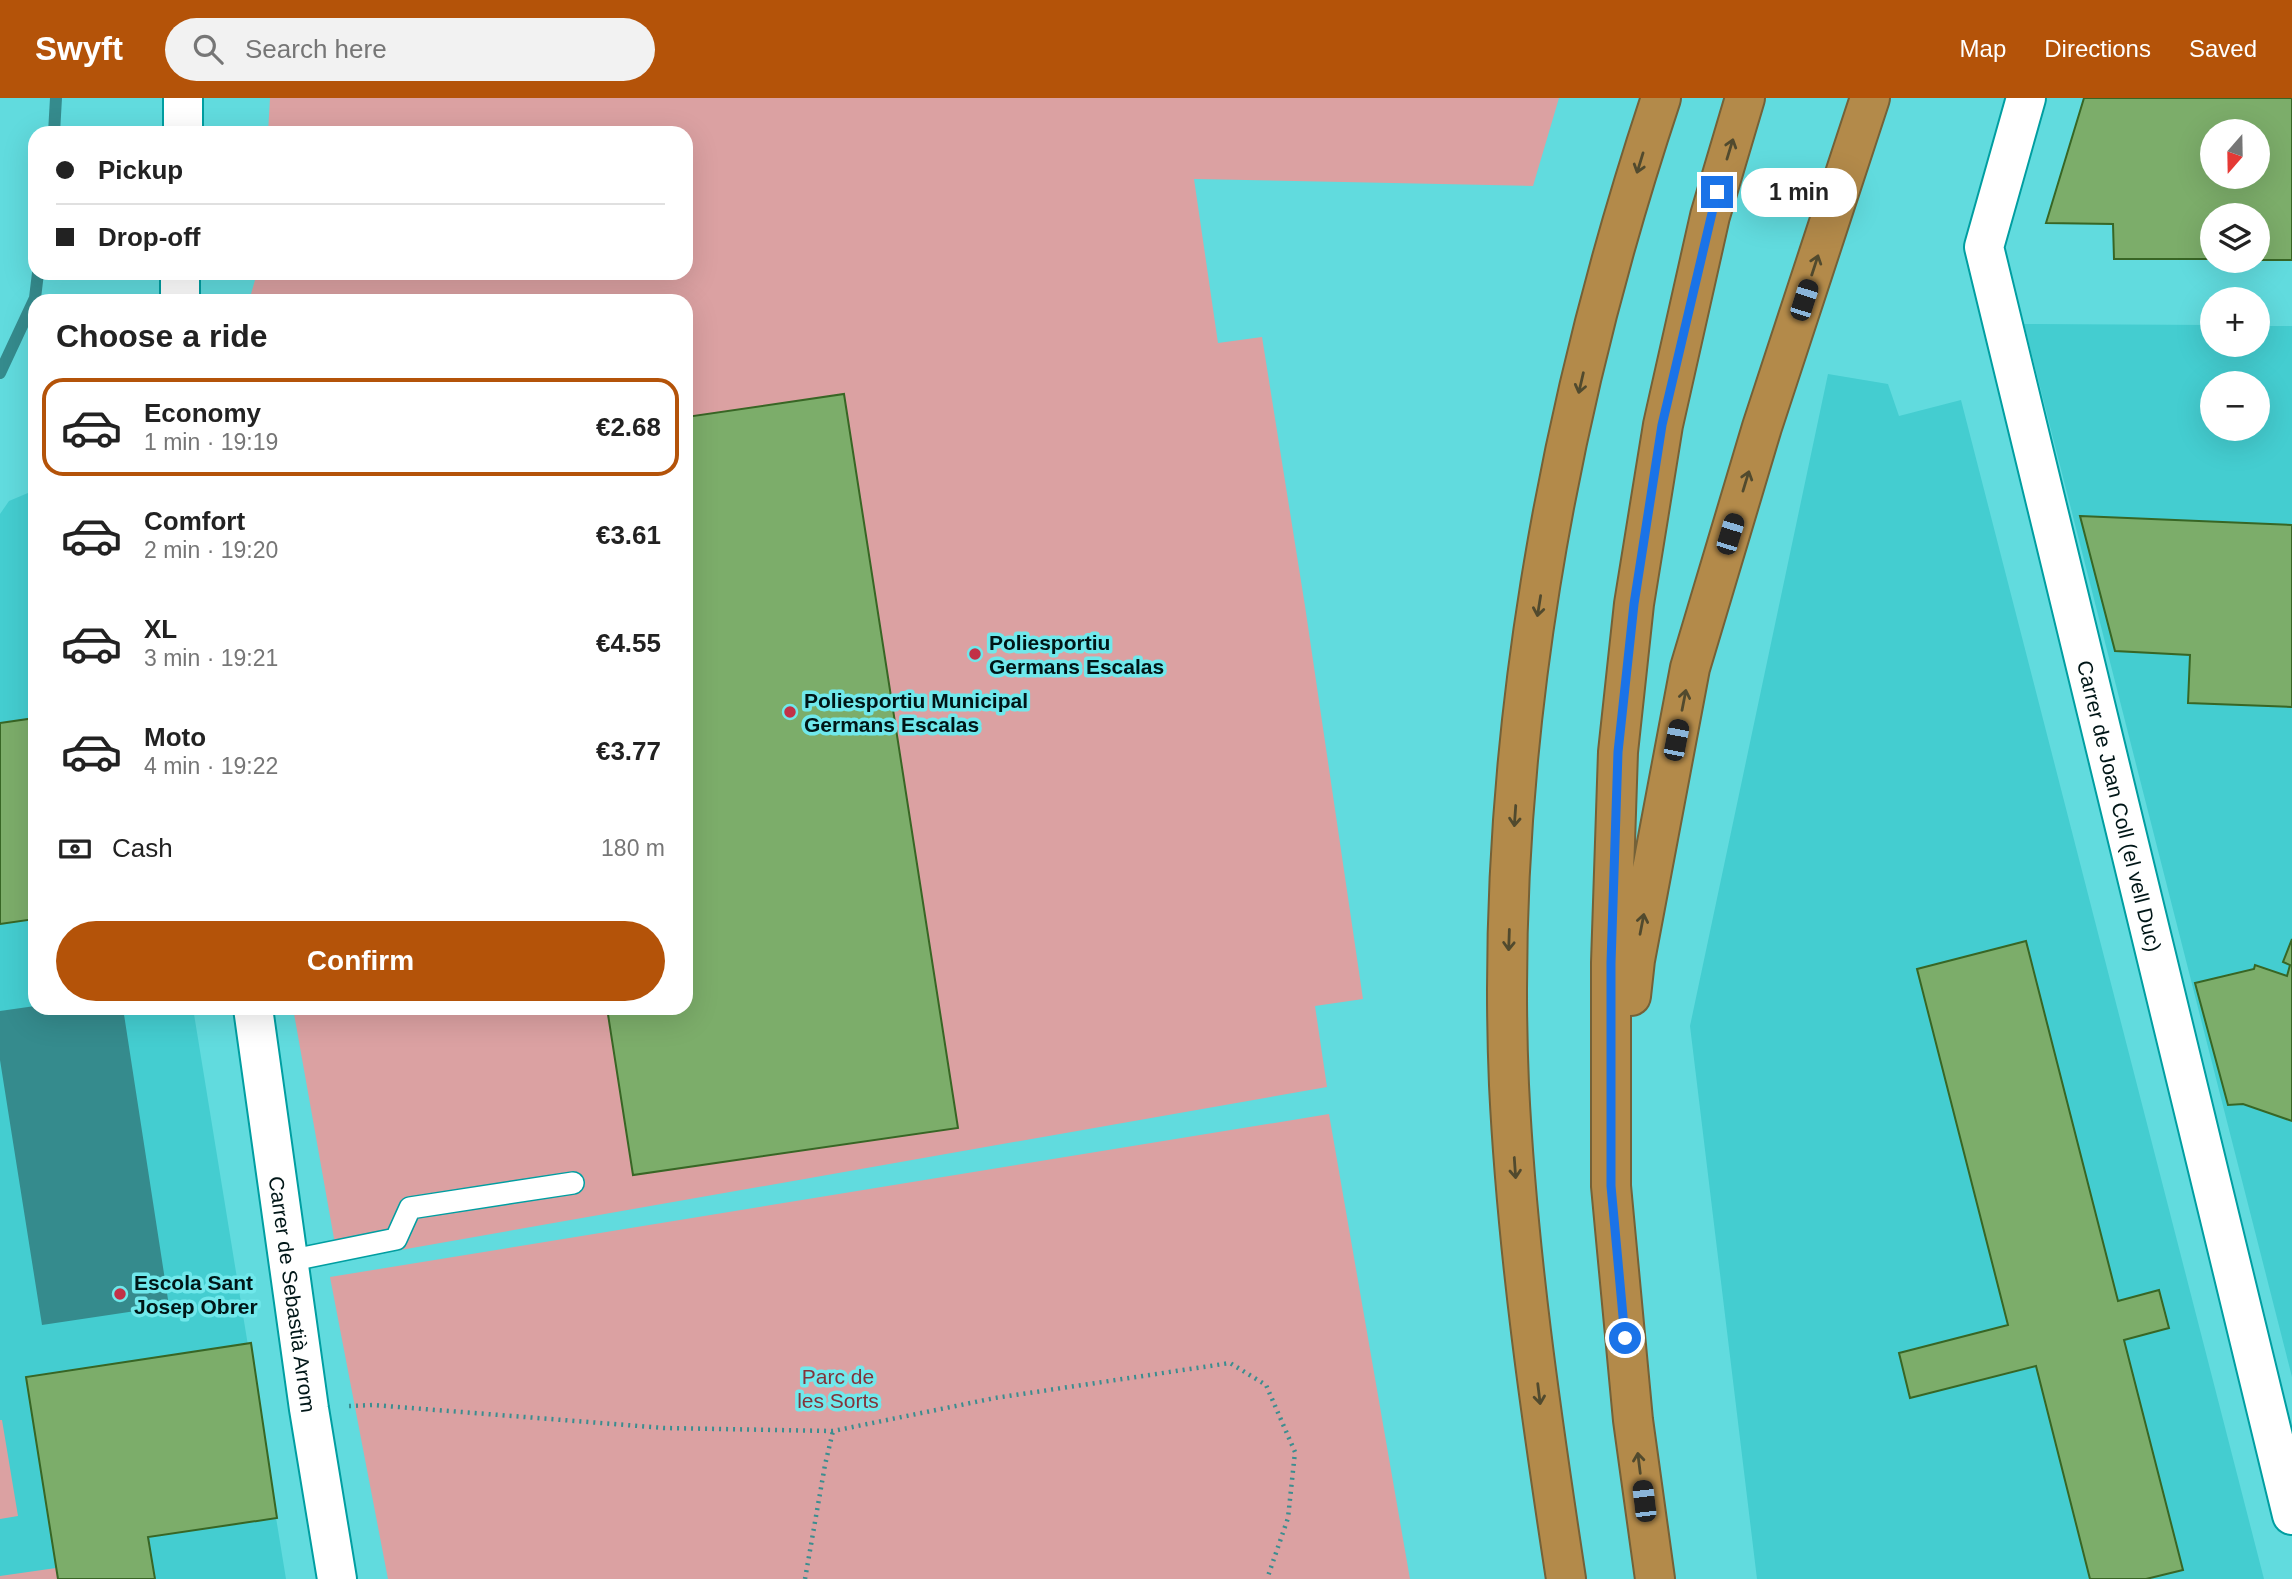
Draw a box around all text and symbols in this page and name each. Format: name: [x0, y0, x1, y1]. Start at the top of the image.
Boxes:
search box: [165, 18, 655, 81]
text: Swyft: [35, 30, 123, 67]
icon: search: [189, 30, 227, 68]
text: Search here: [245, 34, 387, 64]
text: Map: [1960, 35, 2006, 62]
text: Directions: [2044, 35, 2151, 62]
text: Saved: [2189, 35, 2257, 62]
north arrow: [2200, 119, 2270, 189]
map controls: [2200, 119, 2270, 441]
one-way arrow: [1725, 139, 1737, 161]
one-way arrow: [1633, 152, 1646, 174]
text: Pickup: [98, 155, 183, 185]
callout: 1 min: [1742, 168, 1857, 217]
route end: [1701, 176, 1733, 208]
text: 1 min: [1769, 179, 1829, 205]
button: layers: [2200, 203, 2270, 273]
text: Drop-off: [98, 222, 201, 252]
one-way arrow: [1810, 254, 1822, 276]
car: [1788, 277, 1821, 323]
button: +: [2200, 287, 2270, 357]
text: Choose a ride: [56, 318, 268, 354]
one-way arrow: [1574, 371, 1588, 394]
button: −: [2200, 371, 2270, 441]
icon: car: [60, 396, 123, 459]
text: Economy: [144, 398, 261, 428]
text: €2.68: [596, 412, 661, 442]
text: 1 min · 19:19: [144, 429, 278, 455]
one-way arrow: [1740, 471, 1753, 493]
icon: car: [60, 504, 123, 567]
text: Comfort: [144, 506, 245, 536]
car: [1714, 511, 1747, 557]
text: €3.61: [596, 520, 661, 550]
text: 2 min · 19:20: [144, 537, 278, 563]
one-way arrow: [1532, 594, 1545, 617]
icon: car: [60, 612, 123, 675]
text: XL: [144, 614, 177, 644]
text: €4.55: [596, 628, 661, 658]
place label: Poliesportiu Germans Escalas: [989, 631, 1164, 678]
text: 3 min · 19:21: [144, 645, 278, 671]
marker: Poliesportiu Germans Escalas: [967, 646, 983, 662]
street label: Carrer de Joan Coll (el vell Duc): [2073, 658, 2166, 954]
place label: Poliesportiu Municipal Germans Escalas: [804, 689, 1028, 736]
one-way arrow: [1678, 689, 1691, 712]
marker: Poliesportiu Municipal Germans Escalas: [782, 704, 798, 720]
car: [1662, 717, 1691, 763]
icon: car: [60, 720, 123, 783]
text: Moto: [144, 722, 206, 752]
text: €3.77: [596, 736, 661, 766]
text: 4 min · 19:22: [144, 753, 278, 779]
one-way arrow: [1508, 804, 1521, 826]
icon: cash: [56, 830, 94, 868]
text: Cash: [112, 833, 173, 863]
text: 180 m: [601, 835, 665, 861]
one-way arrow: [1636, 913, 1649, 936]
button: Confirm: [56, 921, 665, 1001]
one-way arrow: [1502, 929, 1515, 952]
one-way arrow: [1509, 1156, 1522, 1178]
street label: Carrer de Sebastià Arrom: [265, 1175, 321, 1414]
place label: Escola Sant Josep Obrer: [134, 1271, 258, 1318]
marker: Escola Sant Josep Obrer: [112, 1286, 128, 1302]
route start: [1609, 1322, 1641, 1354]
park label: Parc de les Sorts: [797, 1365, 879, 1412]
one-way arrow: [1533, 1382, 1546, 1405]
one-way arrow: [1632, 1452, 1645, 1475]
car: [1632, 1479, 1657, 1523]

